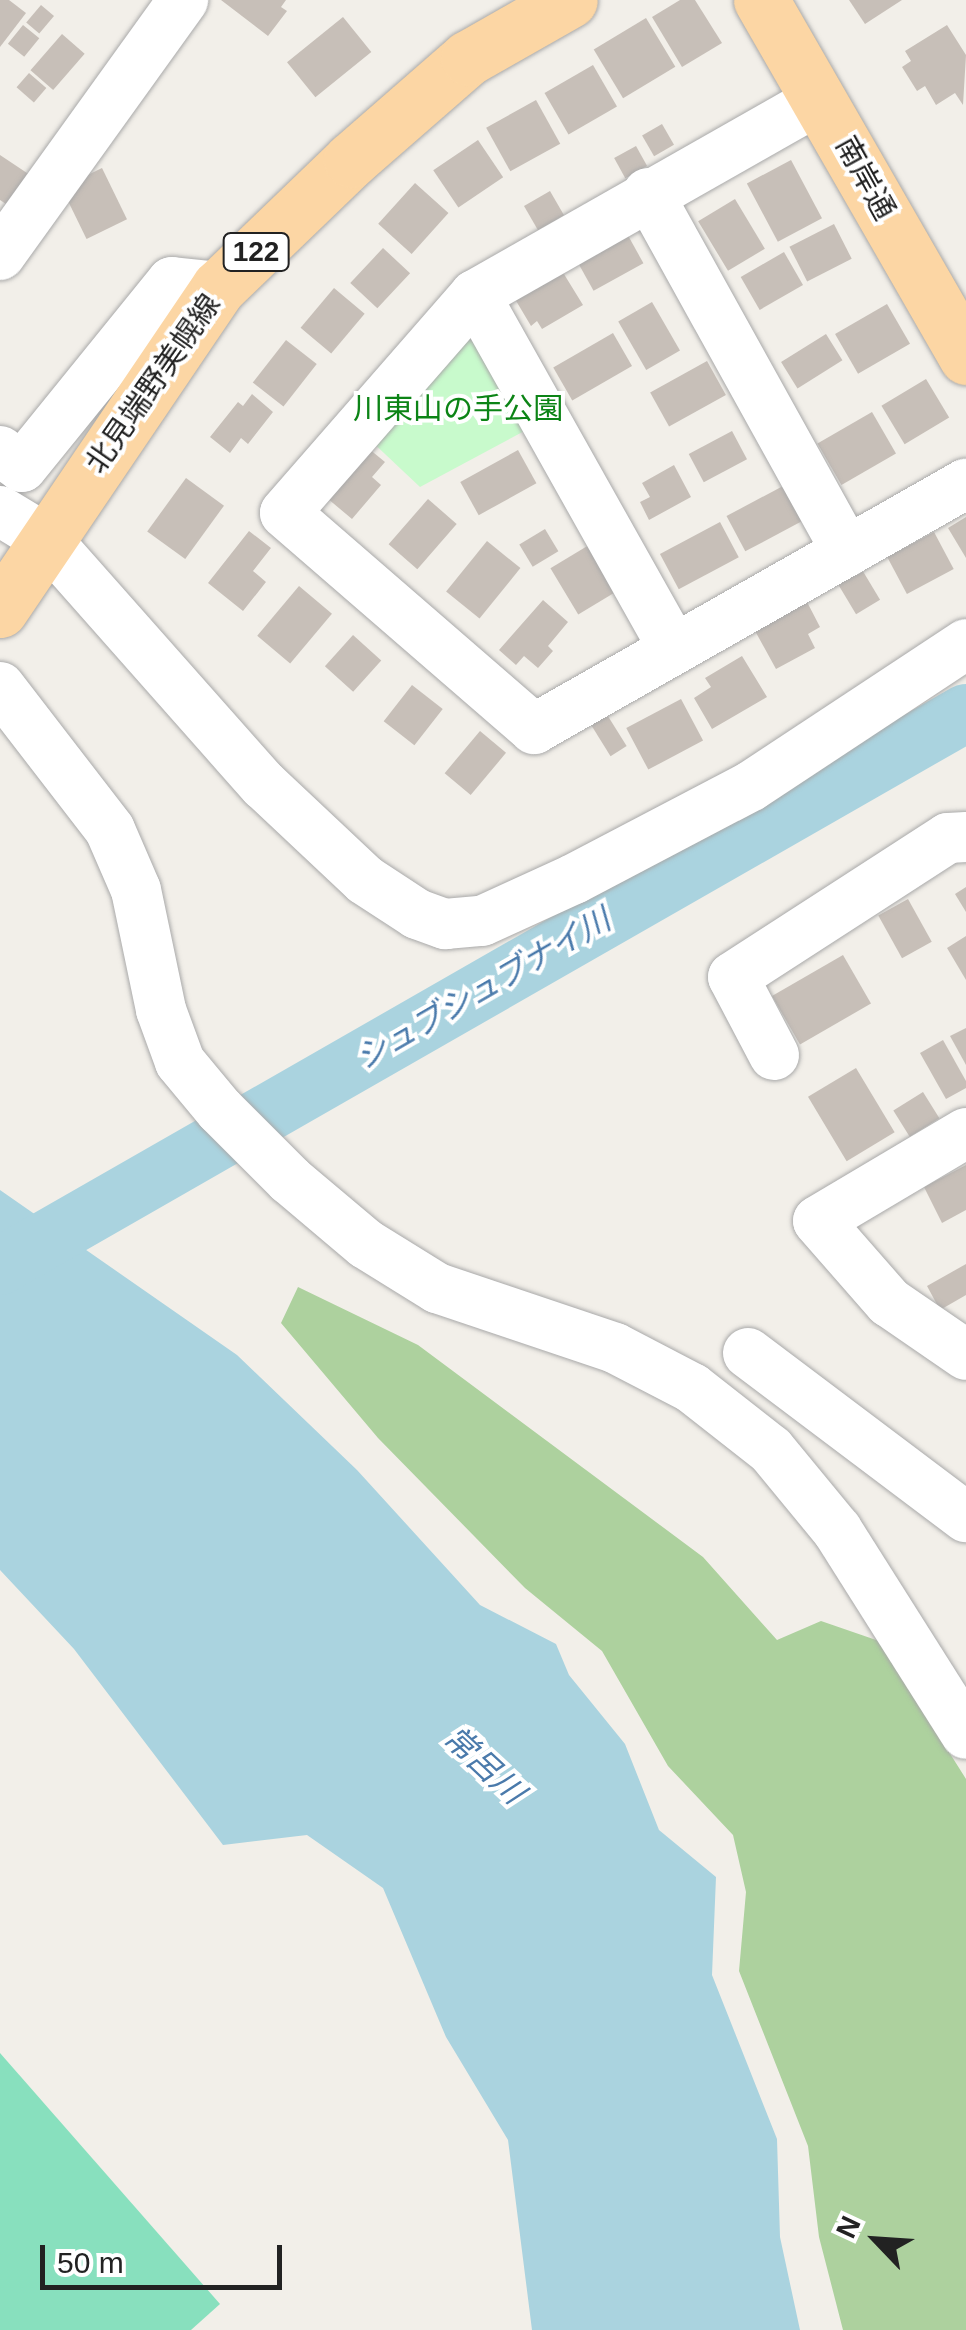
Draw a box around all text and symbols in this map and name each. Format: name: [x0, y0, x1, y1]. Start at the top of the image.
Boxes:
street label: 南岸通: [827, 130, 903, 226]
road number: 122: [221, 229, 291, 275]
street label: 北見端野美幌線: [78, 288, 228, 480]
park label: 川東山の手公園: [353, 391, 563, 427]
water label: シュブシュブナイ川: [349, 900, 617, 1078]
water label: 常呂川: [436, 1718, 532, 1812]
north arrow: [826, 2190, 926, 2290]
text: N: [830, 2211, 867, 2243]
scale bar: [45, 2225, 288, 2287]
text: 50 m: [57, 2246, 124, 2279]

